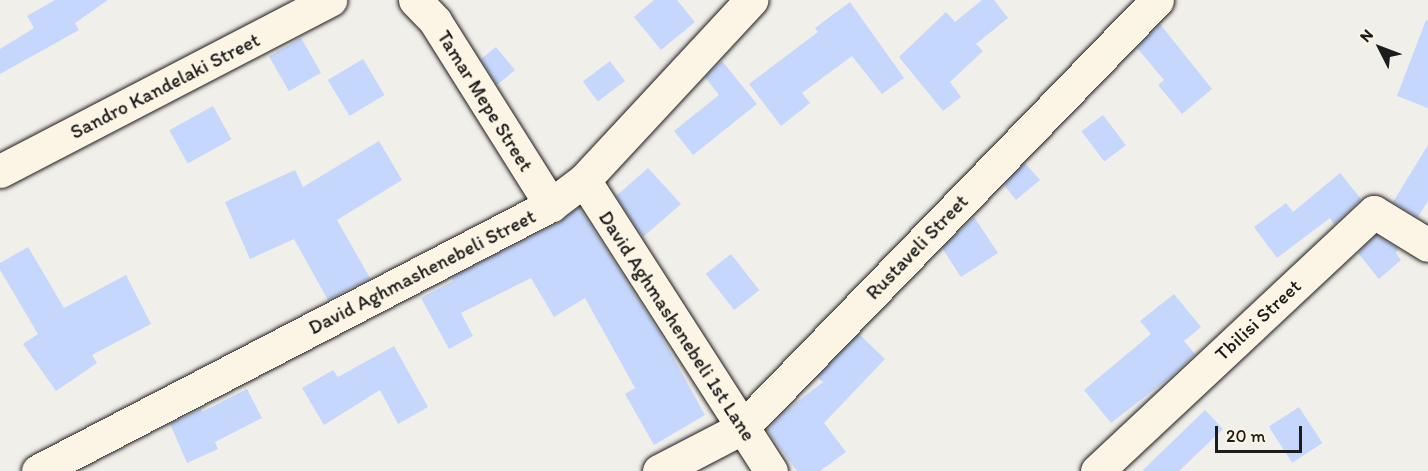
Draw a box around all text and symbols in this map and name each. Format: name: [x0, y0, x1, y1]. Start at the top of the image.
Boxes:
north arrow: [1350, 18, 1410, 78]
text: N: [1356, 25, 1377, 46]
street label: Tamar Mepe Street: [432, 26, 538, 176]
street label: Sandro Kandelaki Street: [66, 28, 264, 144]
street label: Rustaveli Street: [861, 190, 973, 304]
street label: David Aghmashenebeli Street: [305, 204, 539, 340]
street label: David Aghmashenebeli 1st Lane: [593, 206, 761, 446]
street label: Tbilisi Street: [1210, 274, 1306, 366]
scale bar: [1218, 414, 1305, 452]
text: 20 m: [1226, 425, 1266, 447]

